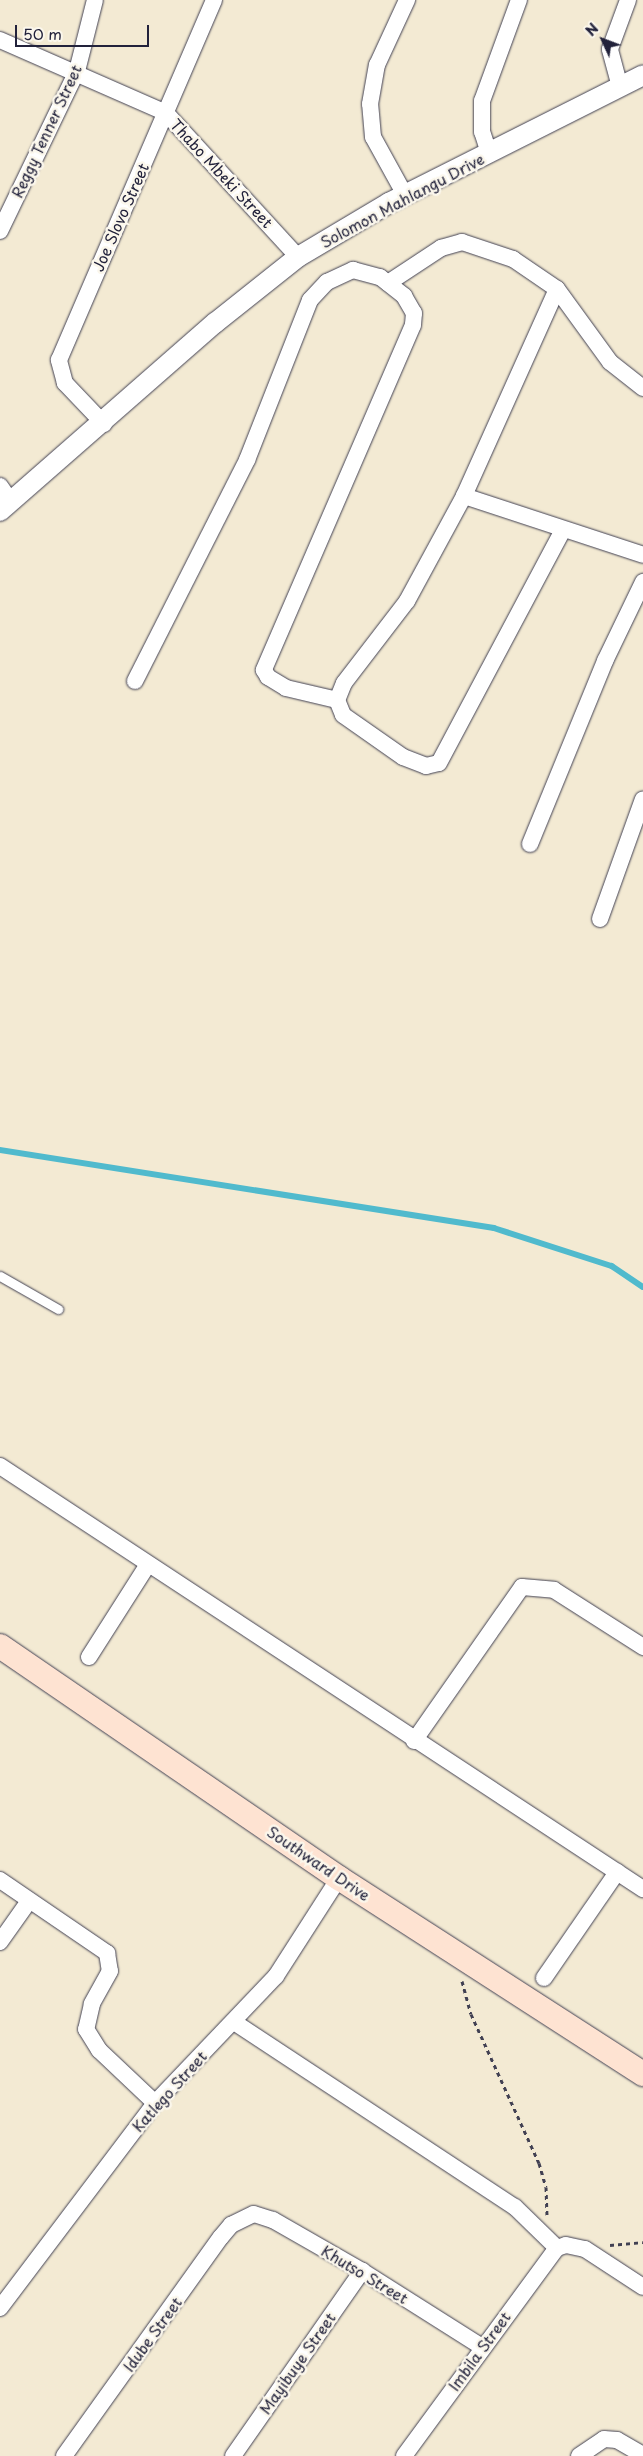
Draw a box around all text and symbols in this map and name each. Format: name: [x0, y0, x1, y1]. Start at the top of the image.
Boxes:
scale bar: [18, 15, 151, 47]
north arrow: [578, 15, 628, 65]
text: N: [580, 18, 603, 41]
text: 50 m: [23, 22, 62, 45]
street label: Reggy Tenner Street: [7, 61, 85, 201]
street label: Thabo Mbeki Street: [166, 114, 278, 232]
street label: Solomon Mahlangu Drive: [317, 149, 487, 251]
street label: Joe Slovo Street: [88, 160, 152, 274]
street label: Southward Drive: [263, 1821, 375, 1905]
street label: Katlego Street: [128, 2047, 210, 2135]
street label: Khutso Street: [318, 2241, 412, 2307]
street label: Idube Street: [119, 2293, 185, 2375]
street label: Imbila Street: [444, 2308, 514, 2394]
street label: Mayibuye Street: [255, 2309, 339, 2417]

